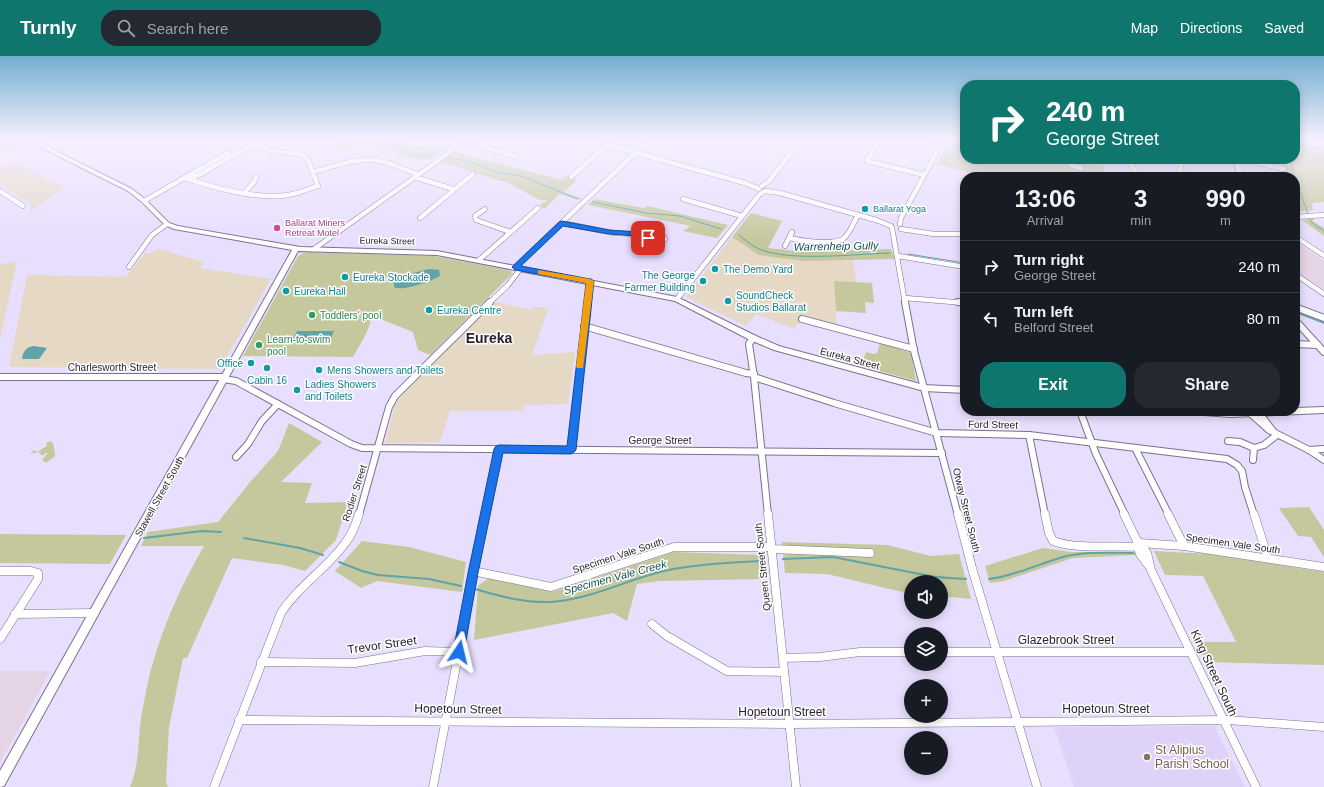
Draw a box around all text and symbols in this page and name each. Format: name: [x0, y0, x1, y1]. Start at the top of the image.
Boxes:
search box: [101, 10, 381, 46]
text: Turnly: [20, 17, 77, 38]
icon: search: [115, 17, 137, 39]
text: Search here: [147, 20, 228, 37]
text: Map: [1131, 20, 1158, 36]
text: Directions: [1180, 20, 1242, 36]
text: Saved: [1264, 20, 1304, 36]
icon: right: [980, 96, 1032, 148]
text: 240 m: [1046, 96, 1125, 127]
text: George Street: [1046, 129, 1159, 149]
text: 13:06: [1014, 185, 1076, 212]
text: 3: [1134, 185, 1147, 212]
text: 990: [1206, 185, 1246, 212]
marker: Ballarat Yoga: [860, 204, 870, 214]
place label: Ballarat Yoga: [873, 204, 926, 214]
text: Arrival: [1027, 213, 1064, 228]
text: min: [1130, 213, 1151, 228]
text: m: [1220, 213, 1231, 228]
place label: Ballarat Miners Retreat Motel: [285, 218, 346, 238]
pin: [631, 221, 665, 255]
marker: Ballarat Miners Retreat Motel: [272, 223, 282, 233]
icon: arrive: [637, 227, 659, 249]
street label: Eureka Street: [359, 236, 415, 246]
water label: Warrenheip Gully: [794, 239, 880, 253]
text: Turn right: [1014, 251, 1084, 268]
icon: right: [980, 256, 1002, 278]
text: 240 m: [1238, 258, 1280, 275]
marker: The Demo Yard: [710, 264, 720, 274]
place label: The Demo Yard: [723, 264, 793, 275]
text: George Street: [1014, 268, 1096, 283]
place label: The George Farmer Building: [624, 270, 695, 293]
marker: Eureka Stockade: [340, 272, 350, 282]
place label: Eureka Stockade: [353, 272, 430, 283]
marker: The George Farmer Building: [698, 276, 708, 286]
marker: Eureka Hall: [281, 286, 291, 296]
place label: Eureka Hall: [294, 286, 346, 297]
place label: SoundCheck Studios Ballarat: [736, 290, 806, 313]
marker: SoundCheck Studios Ballarat: [723, 296, 733, 306]
text: Turn left: [1014, 303, 1073, 320]
marker: Eureka Centre: [424, 305, 434, 315]
place label: Eureka Centre: [437, 305, 502, 316]
icon: left: [980, 308, 1002, 330]
marker: Toddlers' pool: [307, 310, 317, 320]
place label: Toddlers' pool: [320, 310, 381, 321]
text: 80 m: [1247, 310, 1280, 327]
text: Belford Street: [1014, 320, 1094, 335]
district label: Eureka: [466, 330, 513, 346]
place label: Learn-to-swim pool: [267, 334, 330, 357]
marker: Learn-to-swim pool: [254, 340, 264, 350]
street label: Eureka Street: [819, 345, 881, 372]
place label: Office: [217, 358, 243, 369]
marker: Office: [246, 358, 256, 368]
street label: Charlesworth Street: [68, 362, 156, 373]
button: Exit: [980, 362, 1126, 408]
button: Share: [1134, 362, 1280, 408]
marker: Cabin 16: [262, 363, 272, 373]
marker: Mens Showers and Toilets: [314, 365, 324, 375]
place label: Mens Showers and Toilets: [327, 365, 444, 376]
place label: Cabin 16: [247, 375, 287, 386]
place label: Ladies Showers and Toilets: [305, 379, 376, 402]
marker: Ladies Showers and Toilets: [292, 385, 302, 395]
street label: Ford Street: [968, 419, 1018, 430]
street label: George Street: [629, 435, 692, 446]
street label: Stawell Street South: [133, 454, 186, 539]
street label: Rodier Street: [340, 463, 369, 523]
street label: Otway Street South: [951, 467, 982, 554]
street label: Queen Street South: [752, 522, 773, 611]
street label: Specimen Vale South: [1185, 531, 1281, 556]
street label: Specimen Vale South: [571, 535, 665, 575]
water label: Specimen Vale Creek: [562, 557, 668, 597]
map controls: [904, 575, 948, 775]
button: sound: [904, 575, 948, 619]
button: layers: [904, 627, 948, 671]
street label: King Street South: [1188, 627, 1240, 719]
position arrow: [438, 631, 480, 673]
street label: Trevor Street: [347, 633, 418, 657]
street label: Glazebrook Street: [1018, 633, 1115, 647]
button: +: [904, 679, 948, 723]
street label: Hopetoun Street: [414, 701, 502, 717]
street label: Hopetoun Street: [1062, 702, 1150, 716]
street label: Hopetoun Street: [738, 705, 826, 719]
button: −: [904, 731, 948, 775]
place label: St Alipius Parish School: [1155, 743, 1229, 771]
marker: St Alipius Parish School: [1142, 752, 1152, 762]

